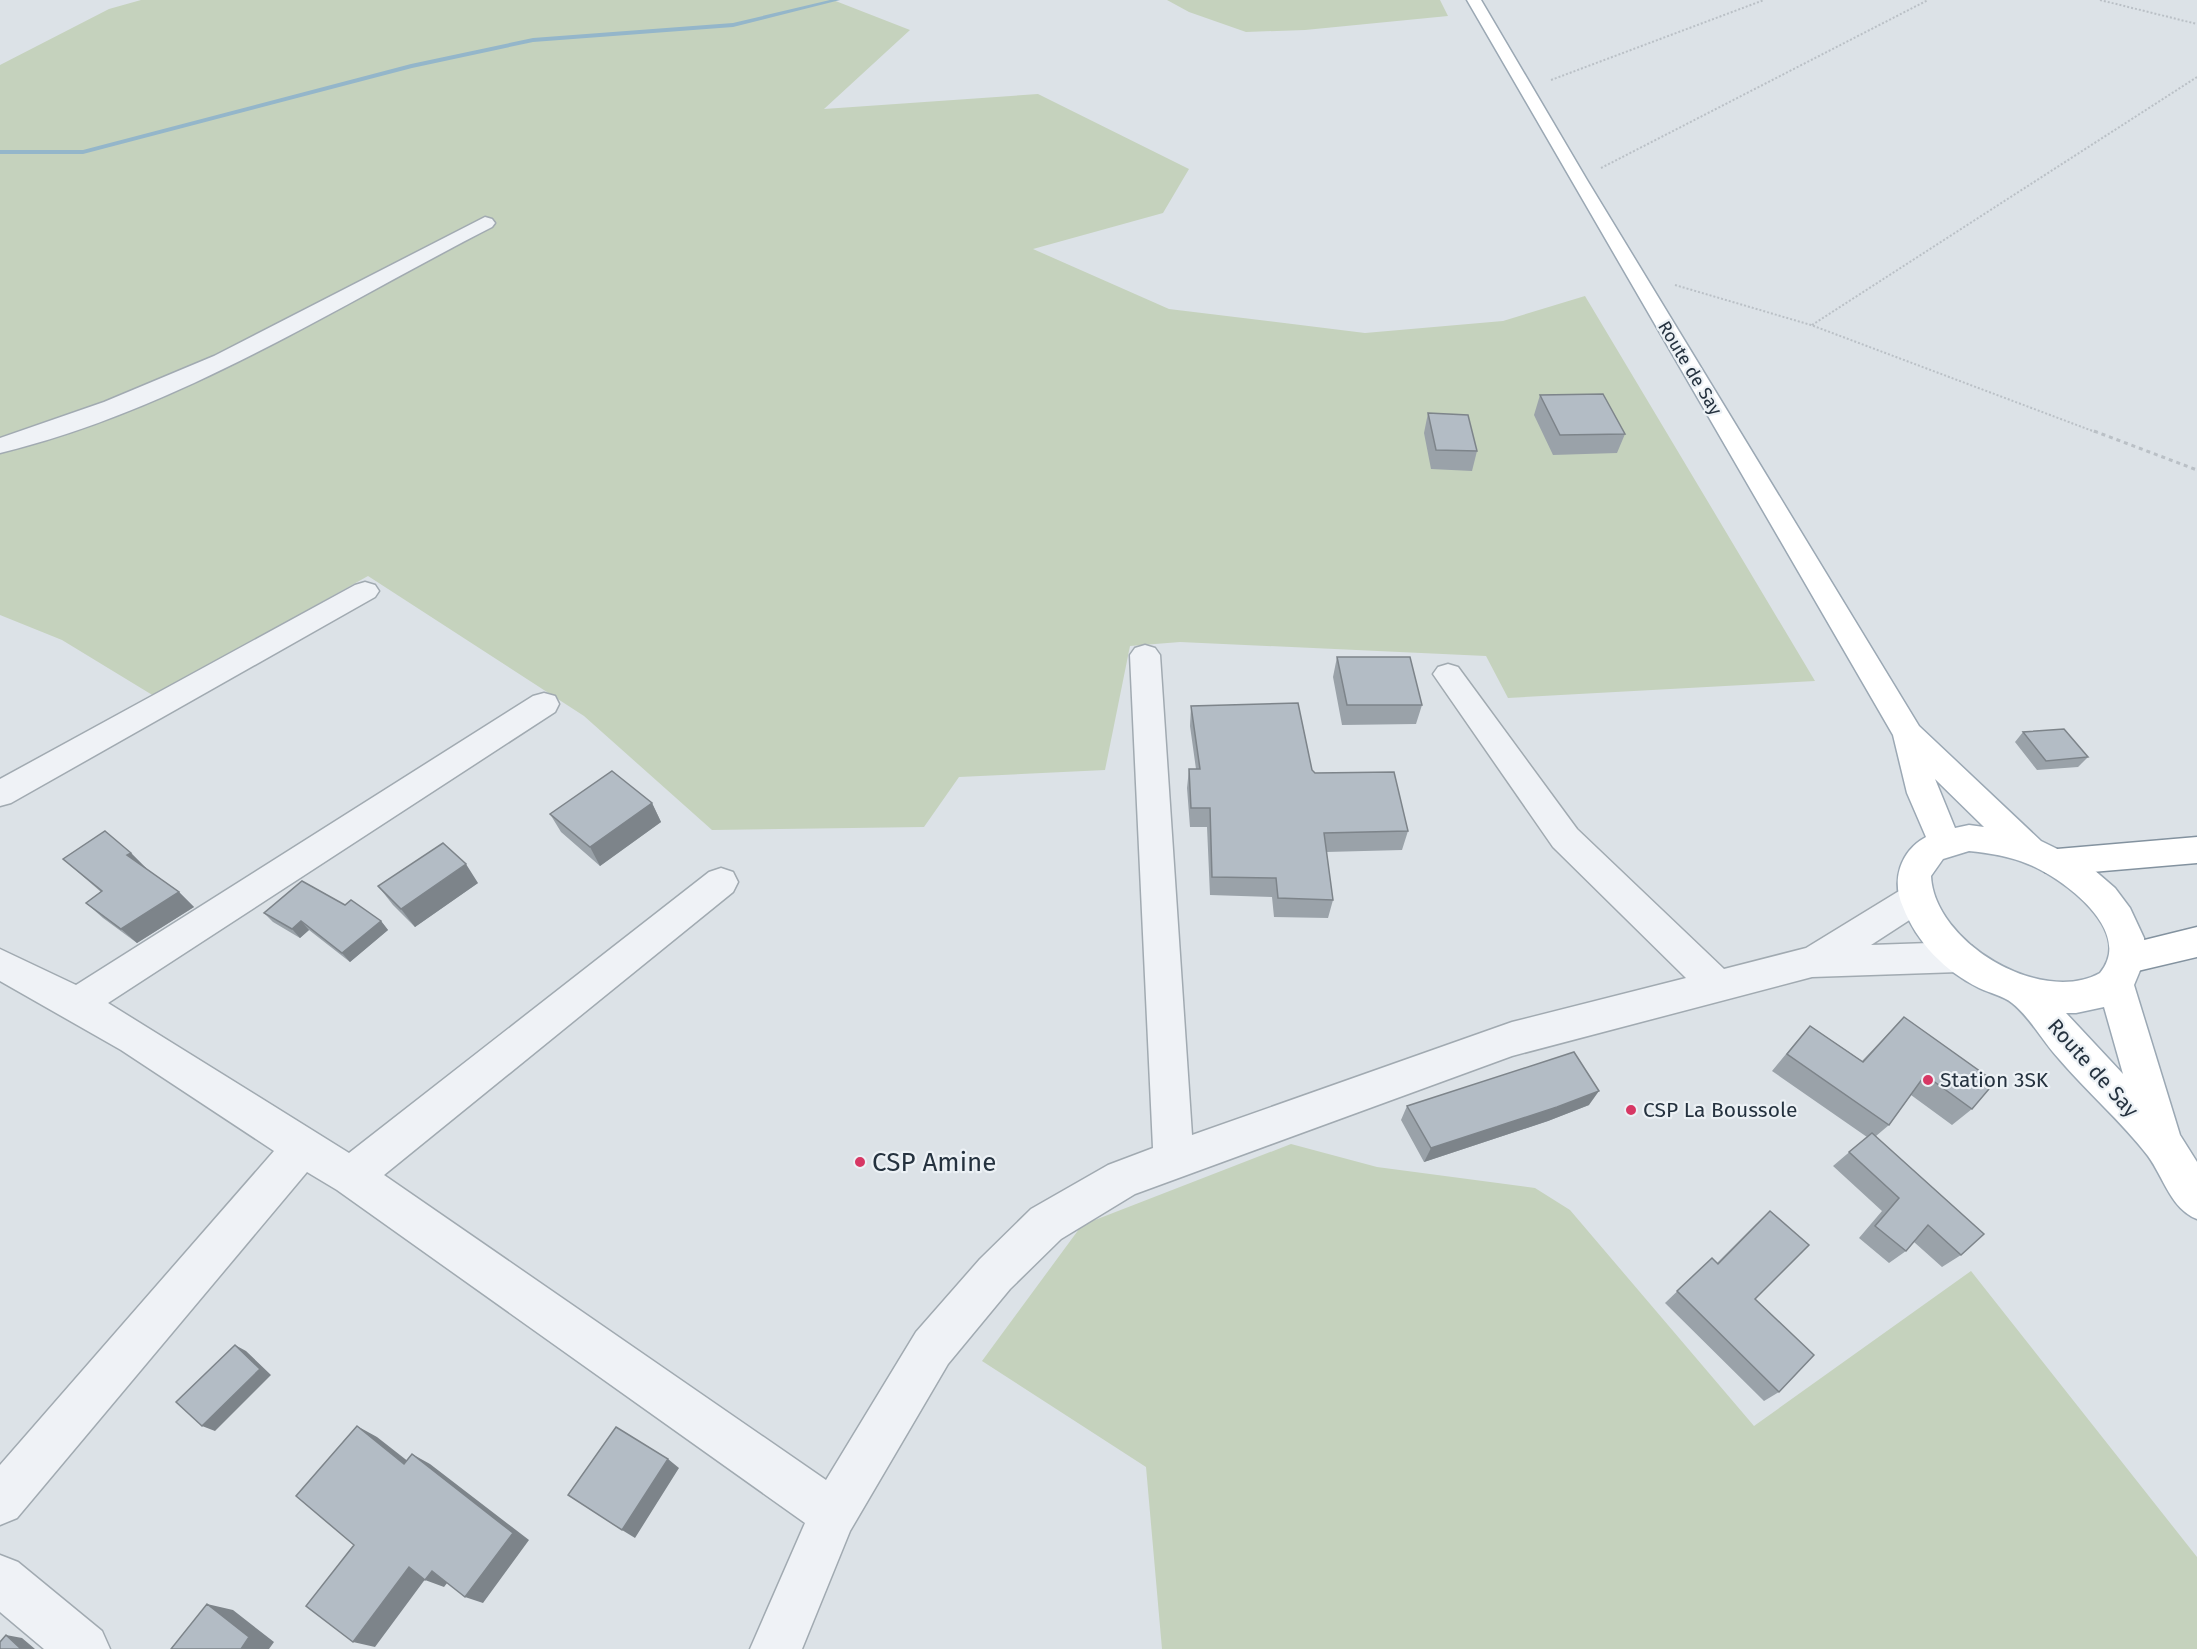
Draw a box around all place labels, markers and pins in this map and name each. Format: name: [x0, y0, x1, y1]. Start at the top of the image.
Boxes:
place label: Station 3SK: [1940, 1067, 2049, 1093]
marker: Station 3SK: [1921, 1073, 1935, 1087]
place label: CSP La Boussole: [1643, 1097, 1797, 1123]
marker: CSP La Boussole: [1624, 1103, 1638, 1117]
place label: CSP Amine: [872, 1147, 996, 1178]
marker: CSP Amine: [853, 1155, 867, 1169]

